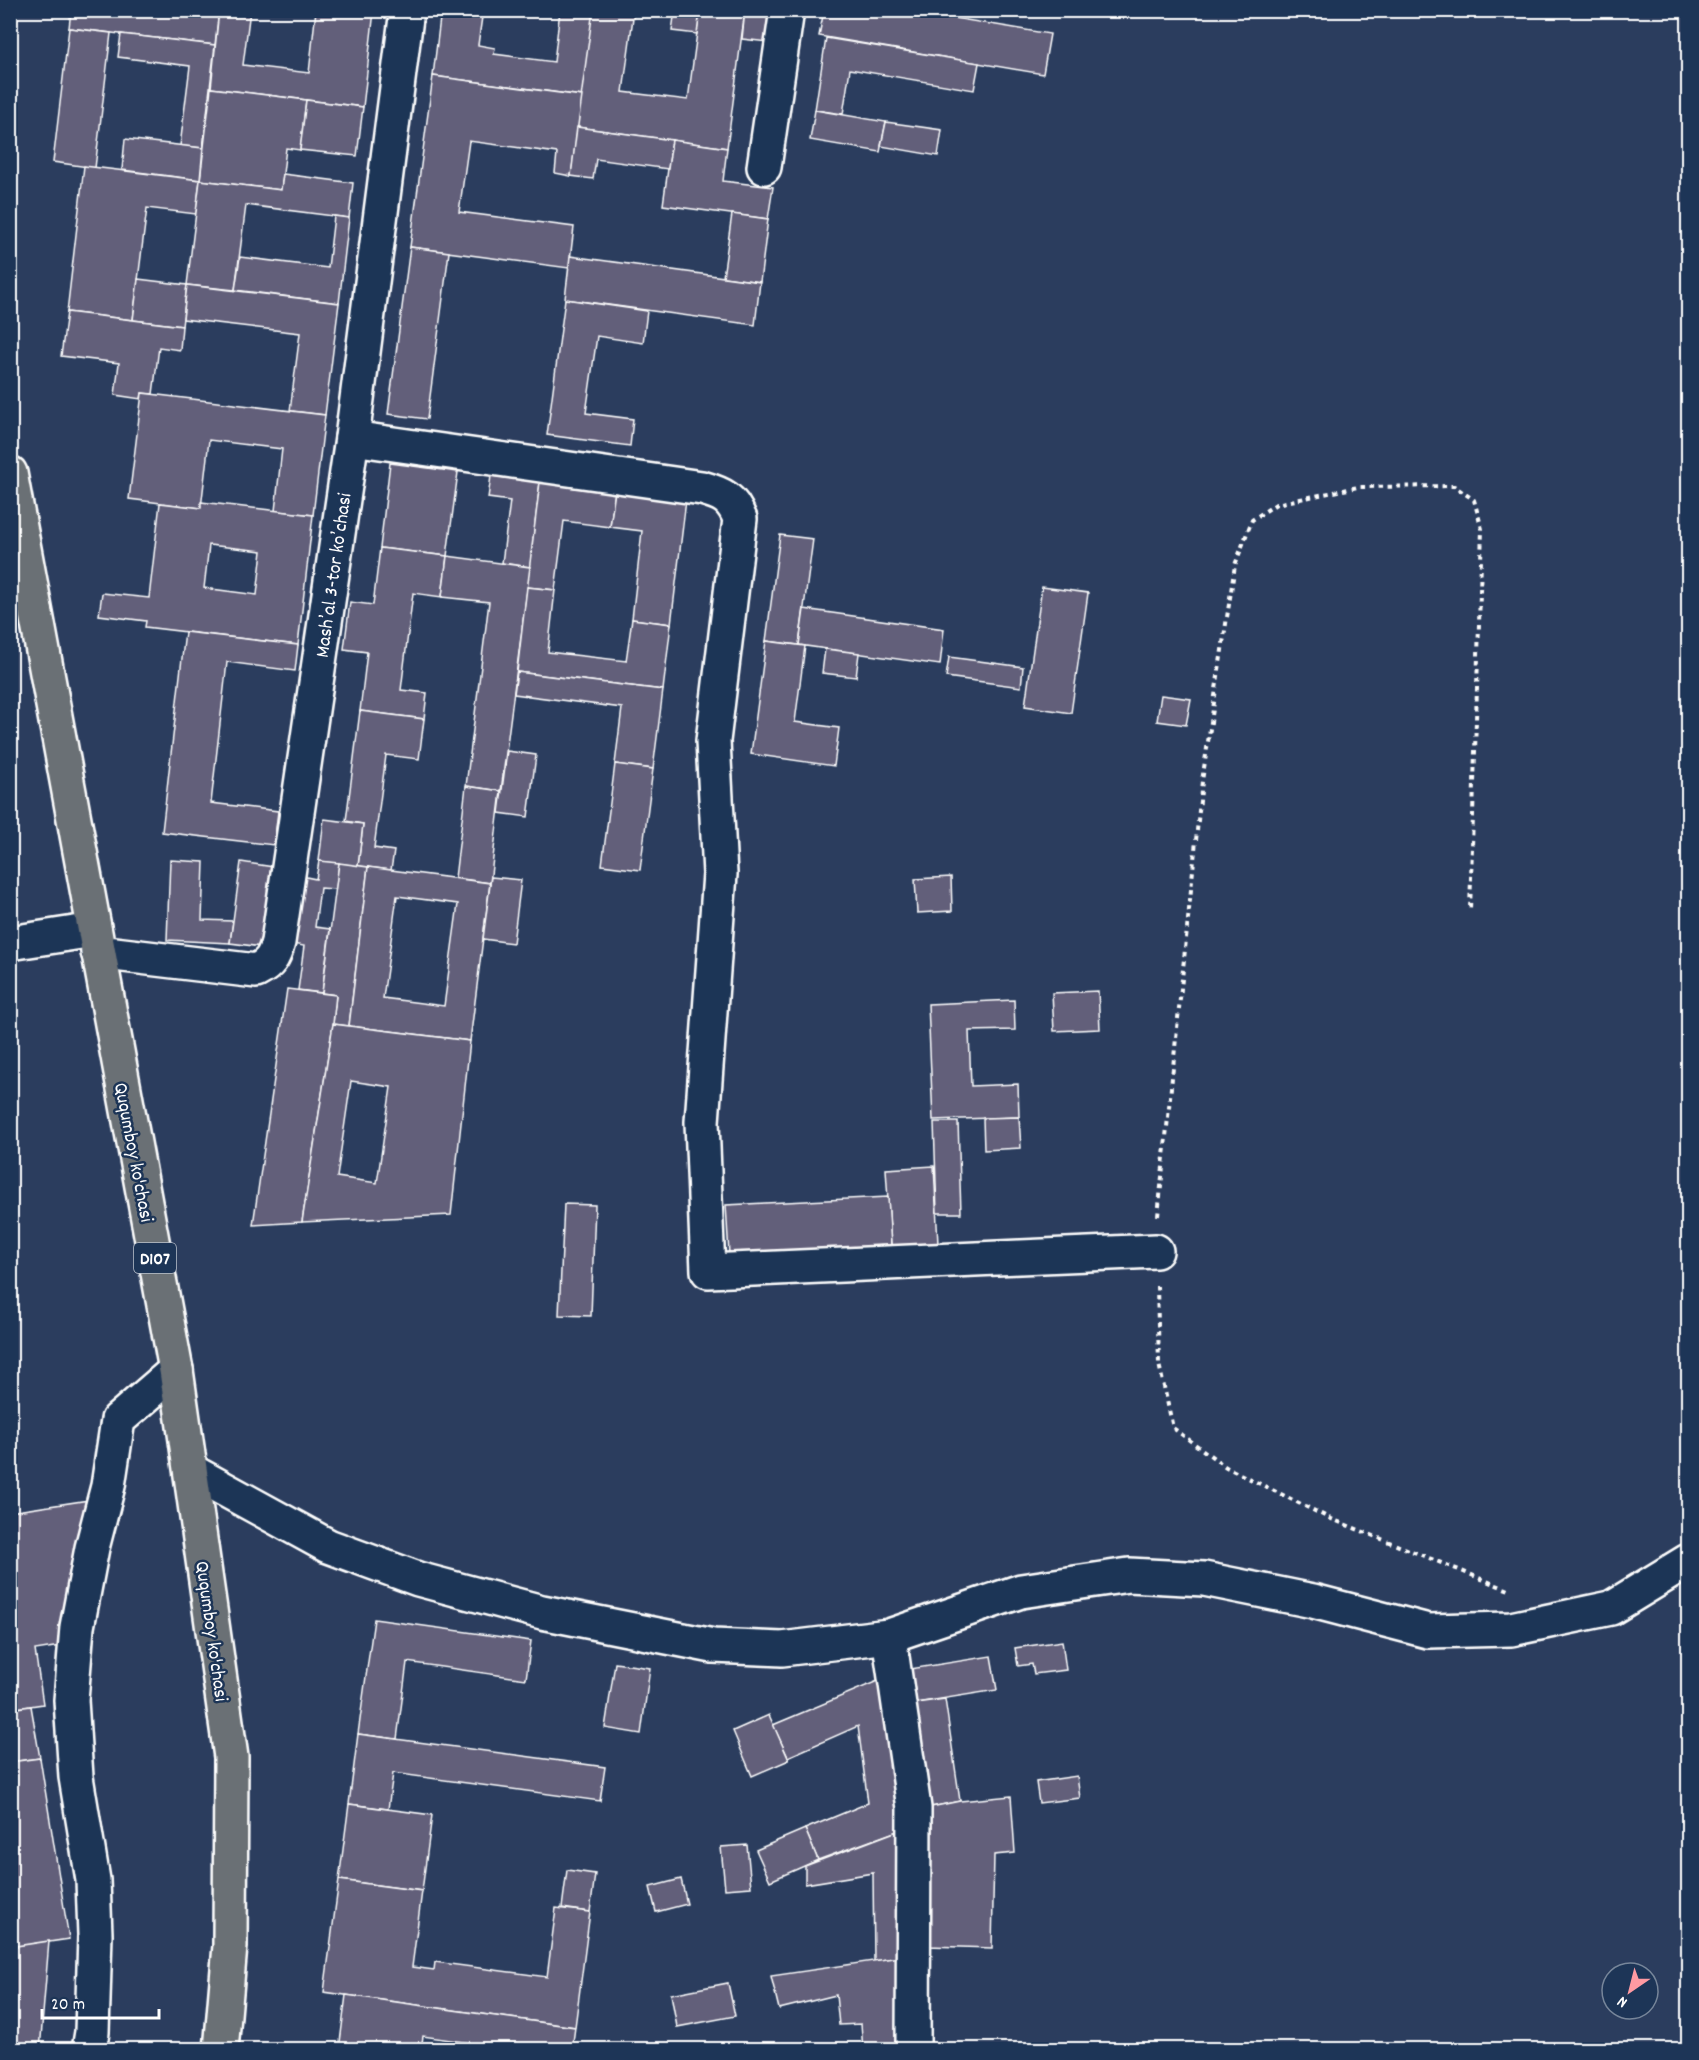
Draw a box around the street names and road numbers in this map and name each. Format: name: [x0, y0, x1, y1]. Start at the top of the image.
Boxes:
street label: Mashʼal 3-tor koʼchasi: [310, 491, 360, 660]
street label: Ququmboy ko'chasi: [105, 1080, 159, 1225]
road number: D107: [134, 1243, 176, 1273]
street label: Ququmboy ko'chasi: [186, 1559, 234, 1704]

